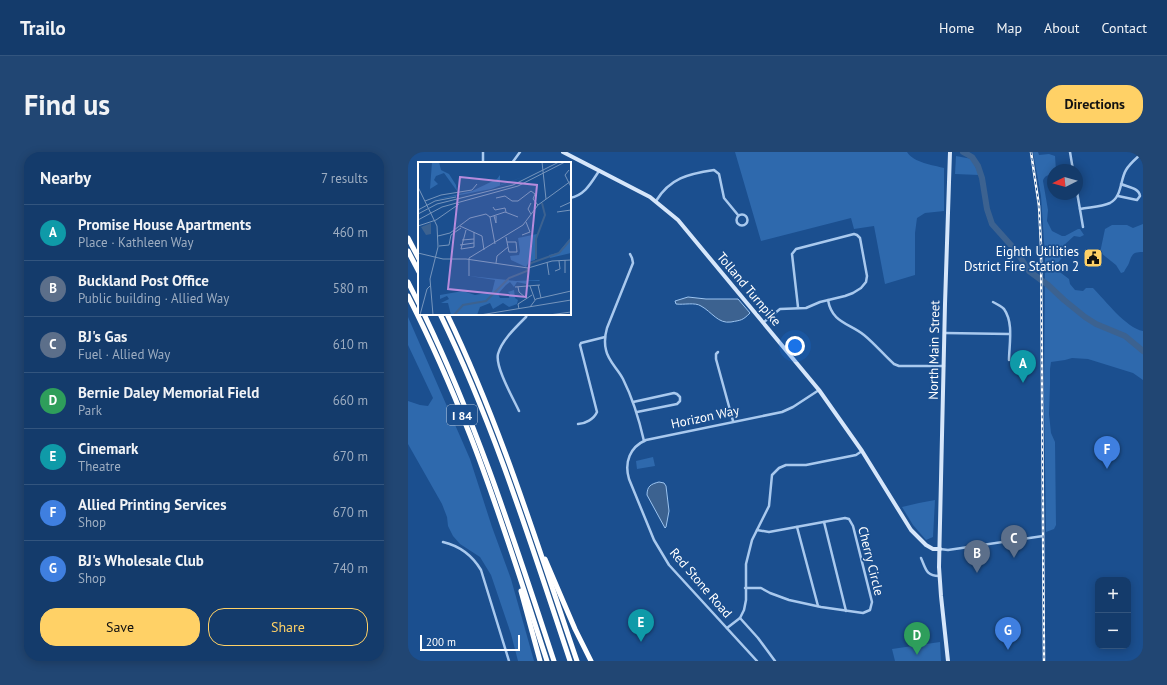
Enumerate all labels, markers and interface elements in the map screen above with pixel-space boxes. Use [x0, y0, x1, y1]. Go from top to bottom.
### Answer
text: Trailo [20, 16, 66, 40]
text: Home [939, 19, 974, 37]
text: Map [996, 19, 1022, 37]
text: About [1044, 19, 1080, 37]
text: Contact [1102, 19, 1147, 37]
button: Directions [1046, 85, 1143, 123]
text: Find us [24, 86, 110, 123]
inset map [418, 162, 571, 315]
north arrow [1047, 164, 1083, 200]
text: Nearby [40, 167, 91, 189]
text: 7 results [321, 170, 368, 187]
text: Promise House Apartments [78, 215, 251, 234]
text: A [49, 224, 57, 241]
text: 460 m [333, 224, 368, 241]
text: Place · Kathleen Way [78, 234, 194, 251]
place label: Eighth Utilities Dstrict Fire Station 2 [964, 243, 1079, 275]
public building icon: Eighth Utilities Dstrict Fire Station 2 [1082, 247, 1104, 269]
street label: Tolland Turnpike [713, 249, 785, 329]
text: Buckland Post Office [78, 271, 209, 290]
text: B [49, 280, 57, 297]
text: 580 m [333, 280, 368, 297]
text: Public building · Allied Way [78, 290, 229, 307]
street label: North Main Street [925, 300, 943, 400]
text: BJ's Gas [78, 327, 127, 346]
text: C [49, 336, 57, 353]
text: 610 m [333, 336, 368, 353]
your location [785, 336, 805, 356]
text: Fuel · Allied Way [78, 346, 170, 363]
pin: A [1010, 350, 1036, 383]
text: Bernie Daley Memorial Field [78, 383, 259, 402]
text: D [49, 392, 57, 409]
text: 660 m [333, 392, 368, 409]
street label: Horizon Way [669, 401, 741, 433]
text: Park [78, 402, 102, 419]
road number: I 84 [447, 405, 477, 425]
pin: F [1094, 436, 1120, 469]
text: Cinemark [78, 439, 138, 458]
text: E [50, 448, 56, 465]
text: 670 m [333, 448, 368, 465]
text: Theatre [78, 458, 121, 475]
text: Allied Printing Services [78, 495, 227, 514]
text: F [50, 504, 56, 521]
text: 670 m [333, 504, 368, 521]
text: Shop [78, 514, 106, 531]
street label: Cherry Circle [854, 525, 888, 597]
pin: C [1001, 525, 1027, 558]
pin: B [964, 540, 990, 573]
street label: Red Stone Road [666, 545, 736, 621]
text: BJ's Wholesale Club [78, 551, 204, 570]
text: G [49, 560, 57, 577]
text: 740 m [333, 560, 368, 577]
text: Shop [78, 570, 106, 587]
map controls [1095, 577, 1131, 649]
button: + [1095, 577, 1131, 613]
button: Save [40, 608, 200, 646]
button: Share [208, 608, 368, 646]
pin: E [628, 609, 654, 642]
button: − [1095, 613, 1131, 649]
pin: G [995, 617, 1021, 650]
pin: D [904, 622, 930, 655]
scale bar [420, 633, 520, 652]
text: 200 m [426, 635, 456, 649]

